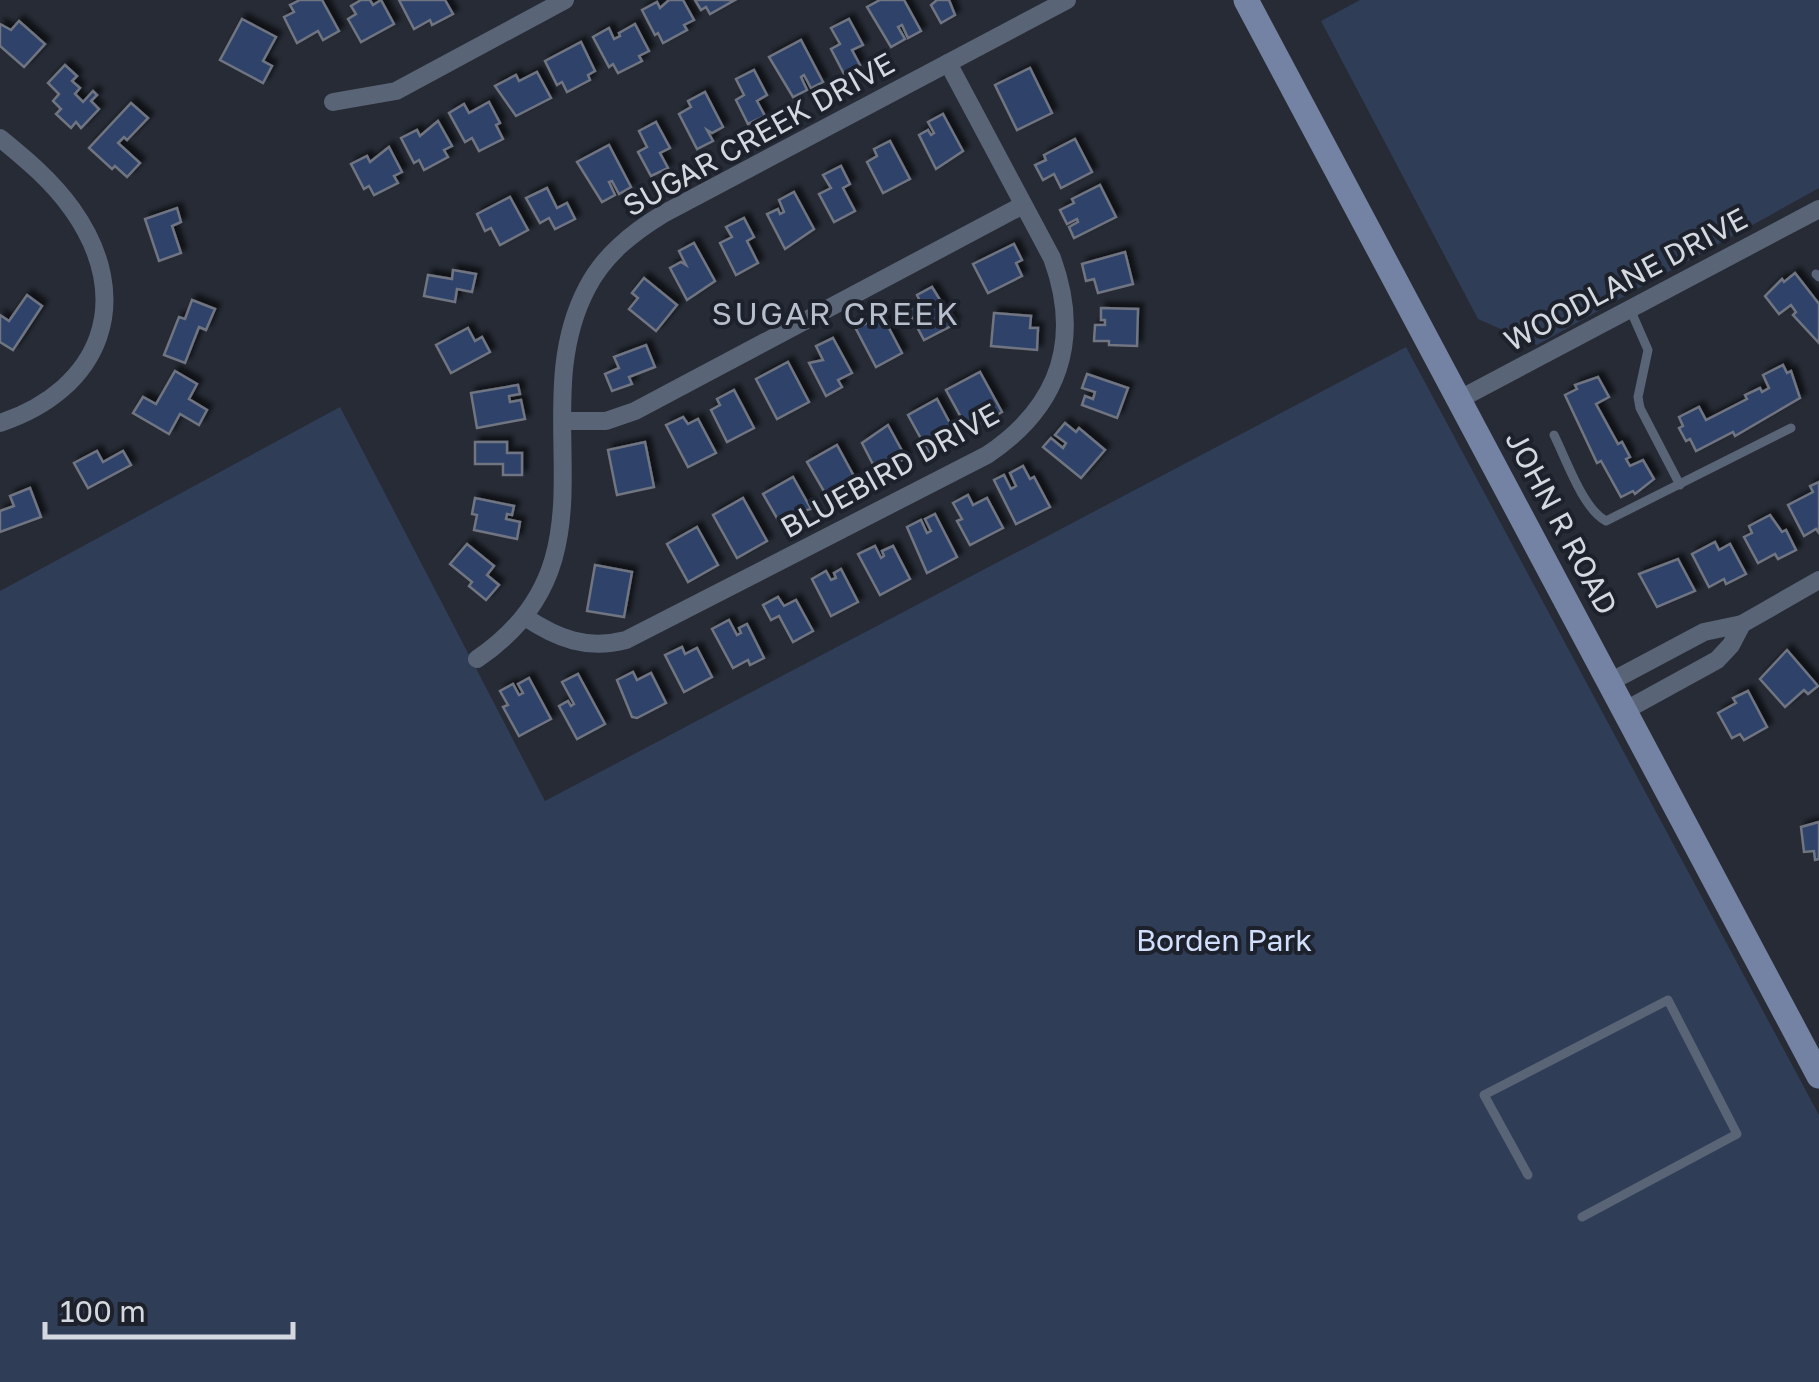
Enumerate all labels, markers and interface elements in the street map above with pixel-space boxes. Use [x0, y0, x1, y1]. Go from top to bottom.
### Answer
street label: SUGAR CREEK DRIVE [617, 45, 900, 224]
street label: WOODLANE DRIVE [1498, 200, 1753, 358]
district label: SUGAR CREEK [711, 294, 961, 332]
street label: BLUEBIRD DRIVE [774, 395, 1005, 545]
street label: JOHN R ROAD [1498, 424, 1625, 621]
park label: Borden Park [1136, 922, 1312, 958]
scale bar [45, 1277, 292, 1339]
text: 100 m [60, 1293, 146, 1329]

